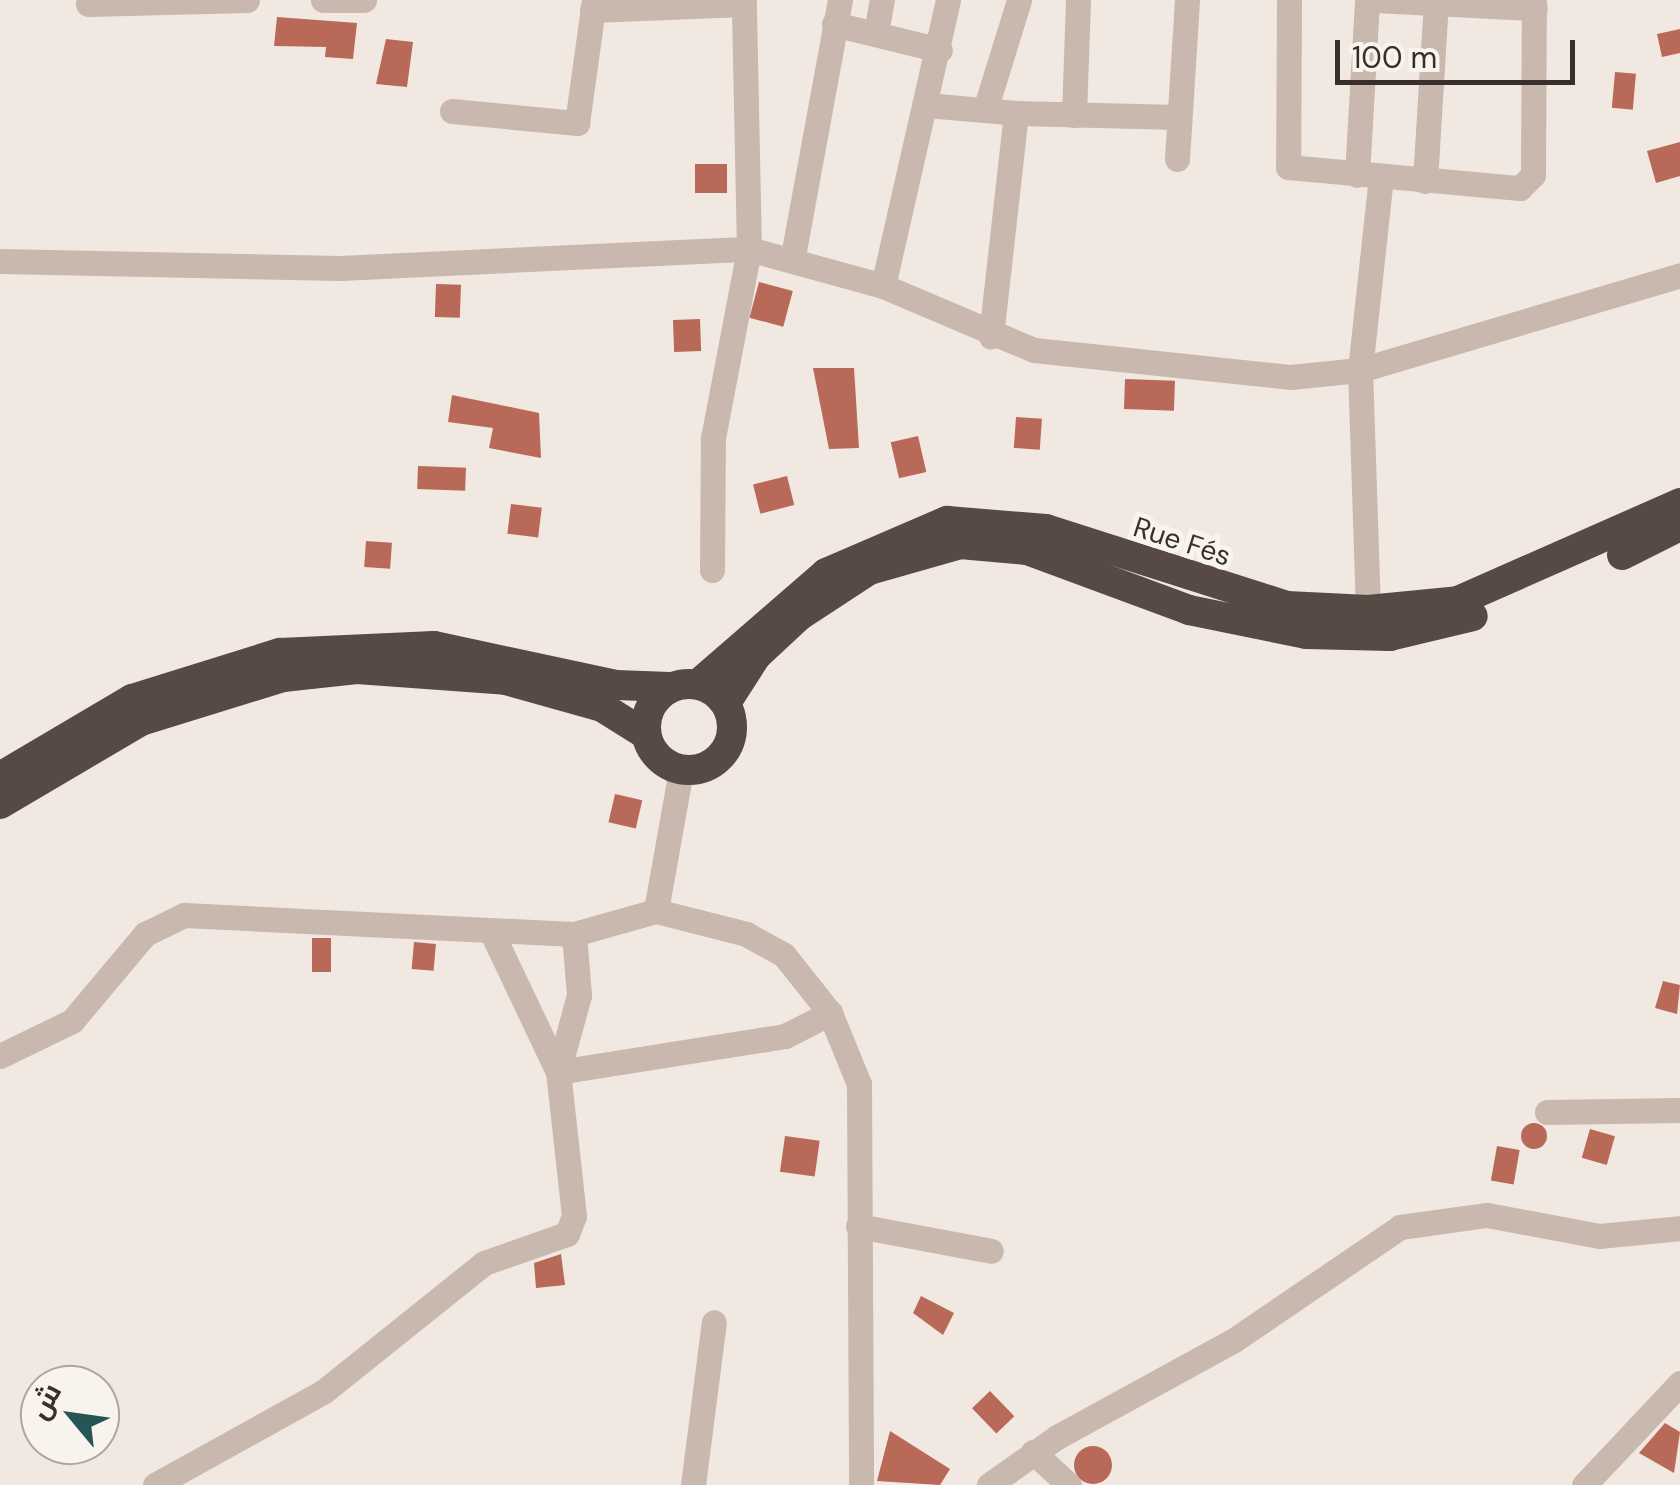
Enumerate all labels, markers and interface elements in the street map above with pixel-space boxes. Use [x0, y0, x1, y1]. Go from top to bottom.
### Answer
scale bar [1340, 20, 1580, 82]
text: 100 m [1352, 38, 1437, 77]
street label: Rue Fés [1129, 511, 1235, 573]
north arrow [20, 1365, 120, 1465]
text: ش [20, 1376, 70, 1426]

